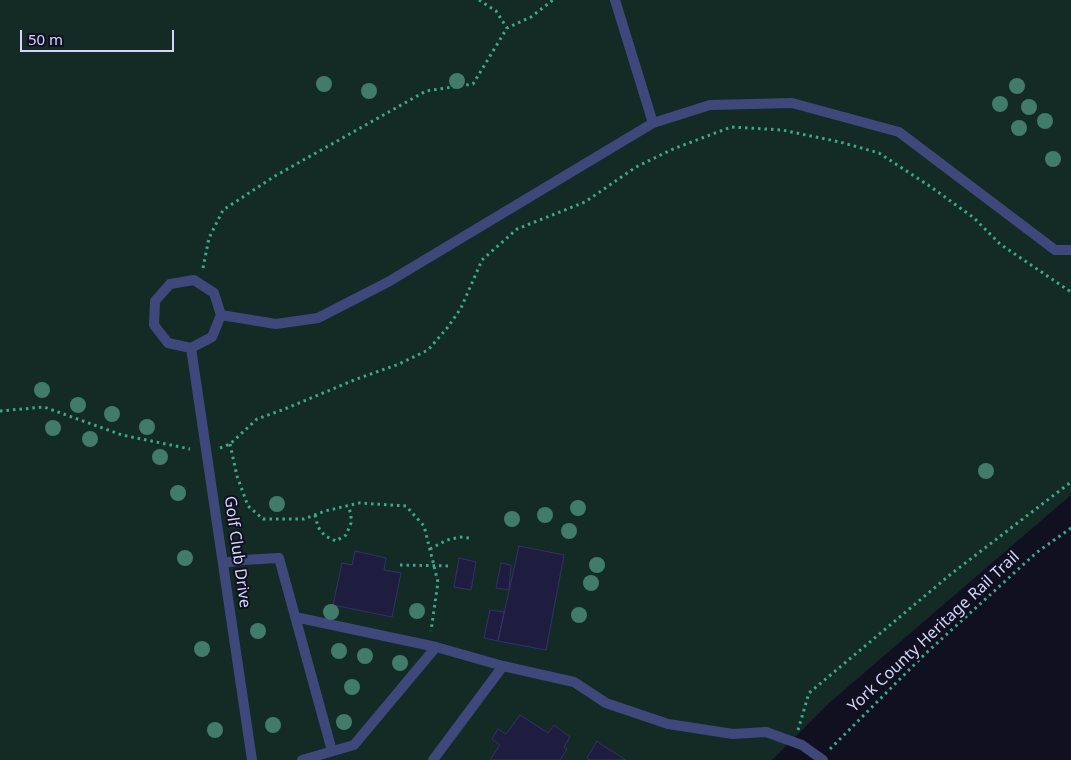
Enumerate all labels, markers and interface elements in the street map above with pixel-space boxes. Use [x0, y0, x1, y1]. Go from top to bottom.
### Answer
scale bar [22, 20, 176, 52]
text: 50 m [28, 29, 63, 49]
street label: Golf Club Drive [220, 495, 254, 609]
street label: York County Heritage Rail Trail [844, 547, 1024, 717]

